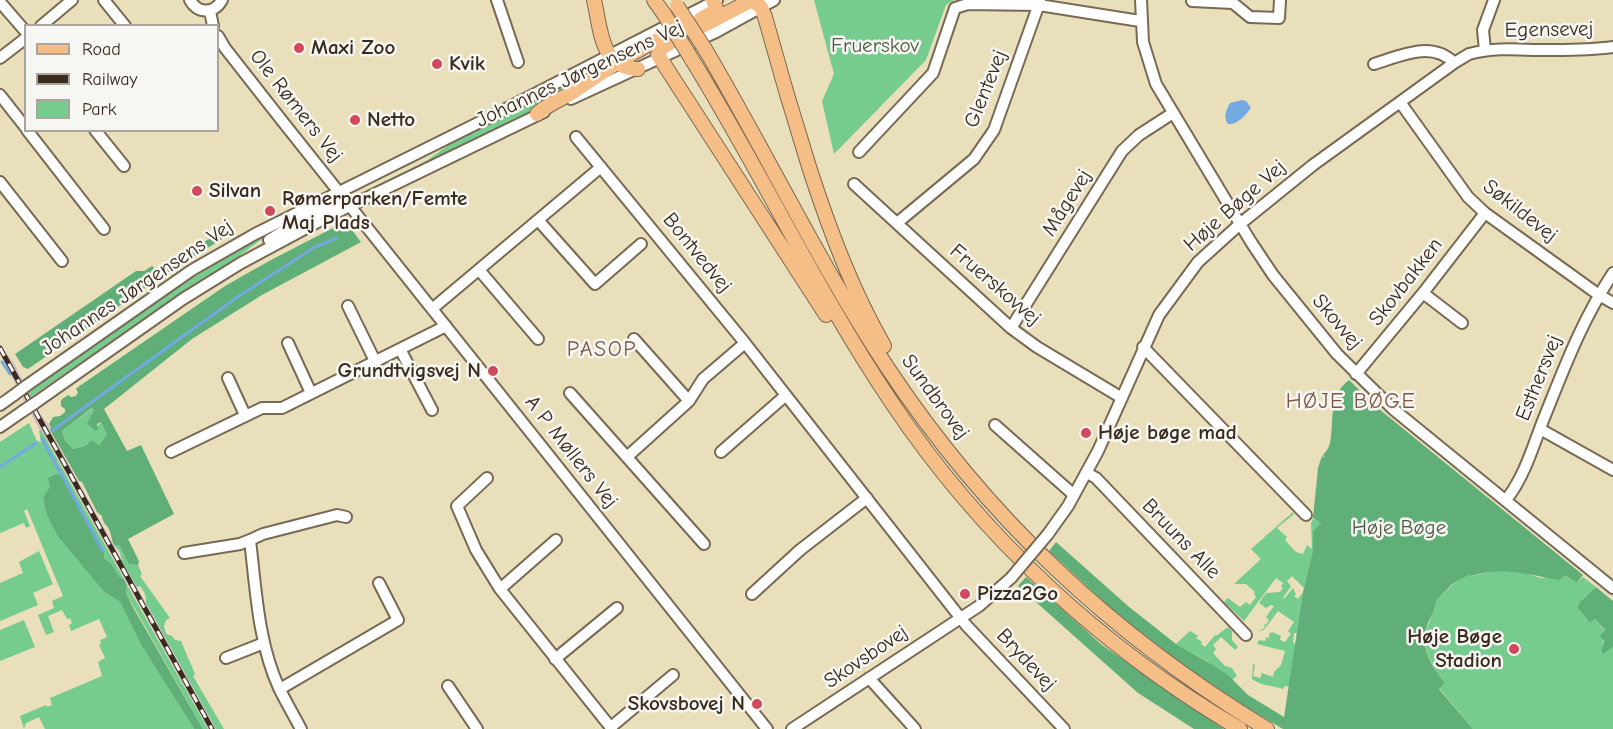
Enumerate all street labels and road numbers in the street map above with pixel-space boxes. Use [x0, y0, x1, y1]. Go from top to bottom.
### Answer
street label: Johannes Jørgensens Vej [472, 15, 688, 133]
street label: Egensevej [1504, 17, 1594, 43]
street label: Ole Rømers Vej [244, 44, 348, 168]
street label: Glentevej [959, 46, 1013, 132]
street label: Høje Bøge Vej [1179, 155, 1291, 257]
street label: Mågevej [1037, 165, 1097, 241]
street label: Søkildevej [1478, 174, 1562, 248]
street label: Bontvedvej [657, 208, 737, 298]
street label: Johannes Jørgensens Vej [36, 214, 238, 362]
street label: Skovbakken [1364, 233, 1448, 331]
street label: Fruerskovvej [944, 239, 1046, 331]
street label: Skovvej [1307, 289, 1367, 355]
street label: Esthersvej [1510, 332, 1568, 424]
street label: Sundbrovej [896, 350, 974, 444]
street label: A P Møllers Vej [519, 391, 623, 513]
street label: Bruuns Alle [1136, 494, 1226, 584]
street label: Skovsbovej [819, 620, 913, 694]
street label: Brydevej [991, 624, 1061, 696]

